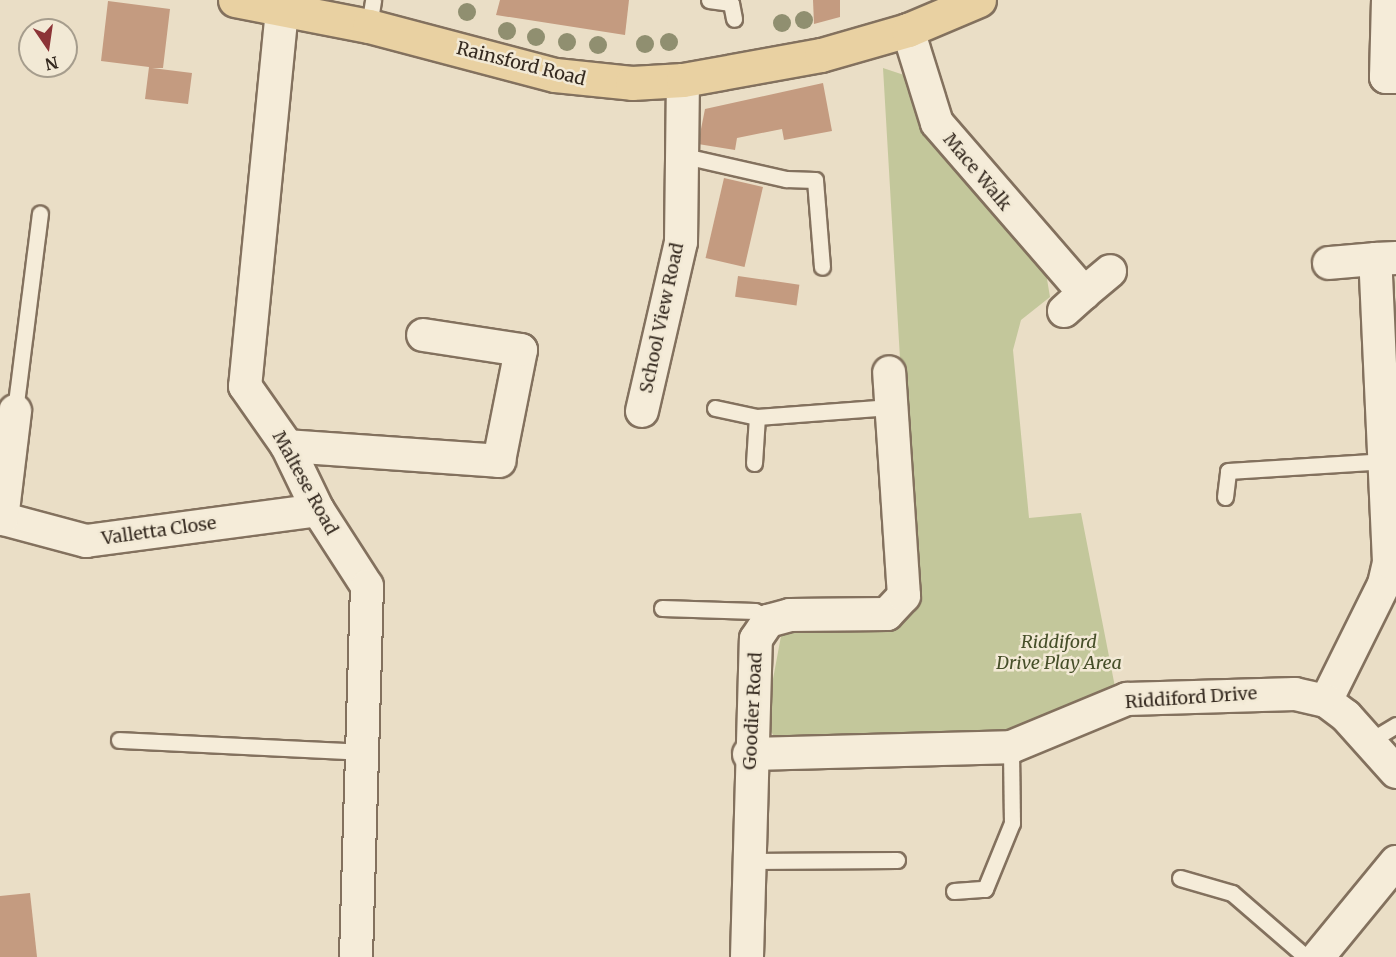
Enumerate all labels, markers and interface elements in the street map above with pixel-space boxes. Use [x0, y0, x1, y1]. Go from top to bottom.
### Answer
north arrow [18, 18, 78, 78]
street label: Rainsford Road [454, 38, 588, 90]
text: N [43, 52, 60, 75]
street label: Mace Walk [938, 129, 1016, 215]
street label: School View Road [636, 241, 688, 395]
street label: Maltese Road [268, 427, 342, 539]
street label: Valletta Close [100, 512, 218, 550]
park label: Riddiford Drive Play Area [996, 632, 1122, 674]
street label: Goodier Road [739, 652, 767, 770]
street label: Riddiford Drive [1124, 683, 1258, 713]

